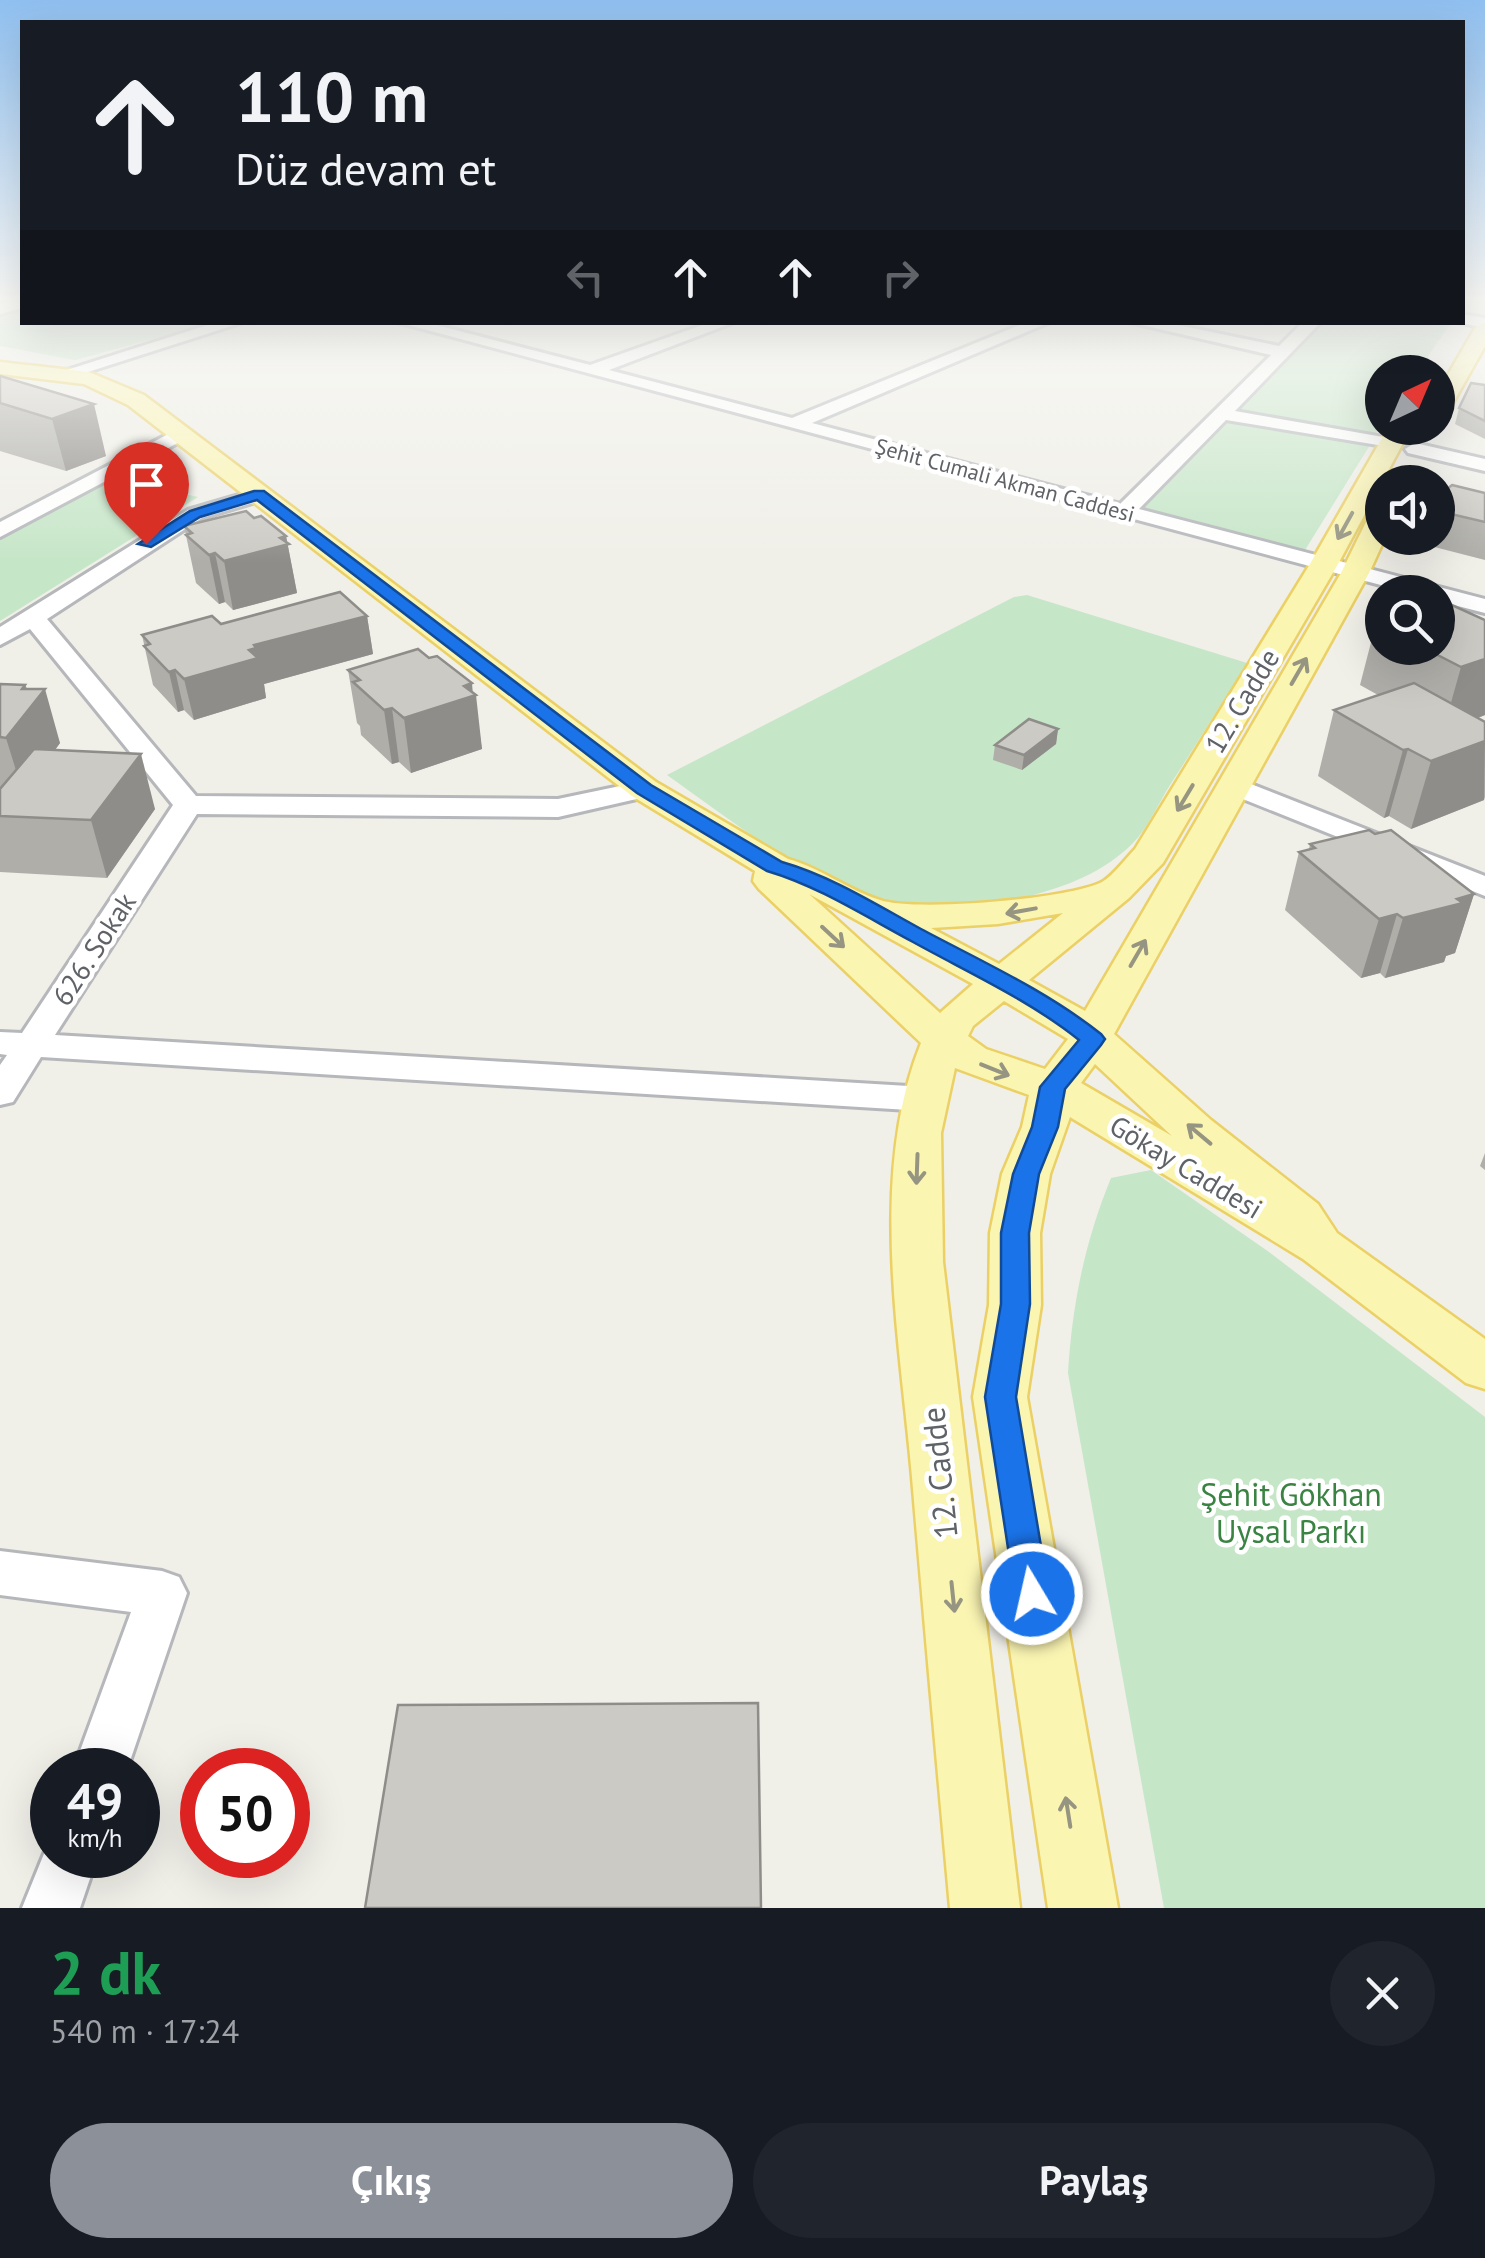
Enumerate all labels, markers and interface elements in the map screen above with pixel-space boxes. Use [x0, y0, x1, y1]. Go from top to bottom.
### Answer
text: 110 m [235, 51, 428, 141]
icon: ahead [70, 60, 200, 190]
text: Düz devam et [235, 139, 496, 197]
icon: left [558, 250, 613, 305]
icon: ahead [663, 250, 718, 305]
icon: ahead [768, 250, 823, 305]
icon: right [873, 250, 928, 305]
north arrow [1365, 355, 1455, 445]
map controls [1365, 355, 1455, 665]
street label: Şehit Cumali Akman Caddesi [872, 432, 1138, 528]
pin [104, 442, 189, 545]
icon: arrive [119, 457, 174, 512]
button: sound [1365, 465, 1455, 555]
one-way arrow [1334, 511, 1354, 540]
button: search [1365, 575, 1455, 665]
street label: 12. Cadde [1196, 642, 1287, 760]
one-way arrow [1289, 657, 1309, 685]
one-way arrow [1174, 783, 1194, 812]
street label: 626. Sokak [43, 885, 144, 1012]
one-way arrow [1005, 902, 1037, 920]
one-way arrow [820, 925, 844, 949]
one-way arrow [1128, 939, 1148, 968]
one-way arrow [980, 1062, 1010, 1080]
street label: Gökay Caddesi [1103, 1106, 1270, 1227]
one-way arrow [1186, 1123, 1212, 1145]
one-way arrow [907, 1152, 926, 1184]
street label: 12. Cadde [911, 1405, 967, 1541]
park label: Şehit Gökhan Uysal Parkı [1200, 1473, 1382, 1552]
position arrow [980, 1542, 1084, 1646]
one-way arrow [943, 1580, 962, 1612]
speed limit sign: 50 [180, 1748, 310, 1878]
text: 49 [67, 1768, 123, 1833]
one-way arrow [1058, 1796, 1077, 1828]
text: km/h [68, 1822, 122, 1854]
text: 2 dk [50, 1933, 161, 2011]
button: close [1330, 1941, 1435, 2046]
text: 540 m · 17:24 [50, 2010, 239, 2052]
button: Çıkış [50, 2123, 733, 2238]
button: Paylaş [753, 2123, 1435, 2238]

